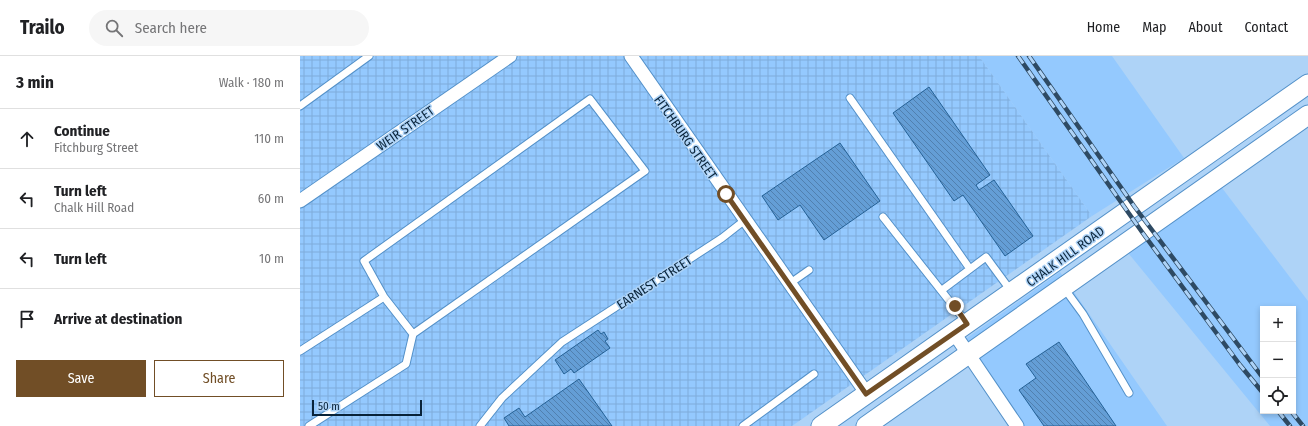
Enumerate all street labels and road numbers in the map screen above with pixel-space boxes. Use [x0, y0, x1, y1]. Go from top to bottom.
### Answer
street label: FITCHBURG STREET [651, 92, 720, 182]
street label: WEIR STREET [374, 103, 437, 154]
street label: CHALK HILL ROAD [1024, 223, 1107, 290]
street label: EARNEST STREET [614, 253, 695, 312]

